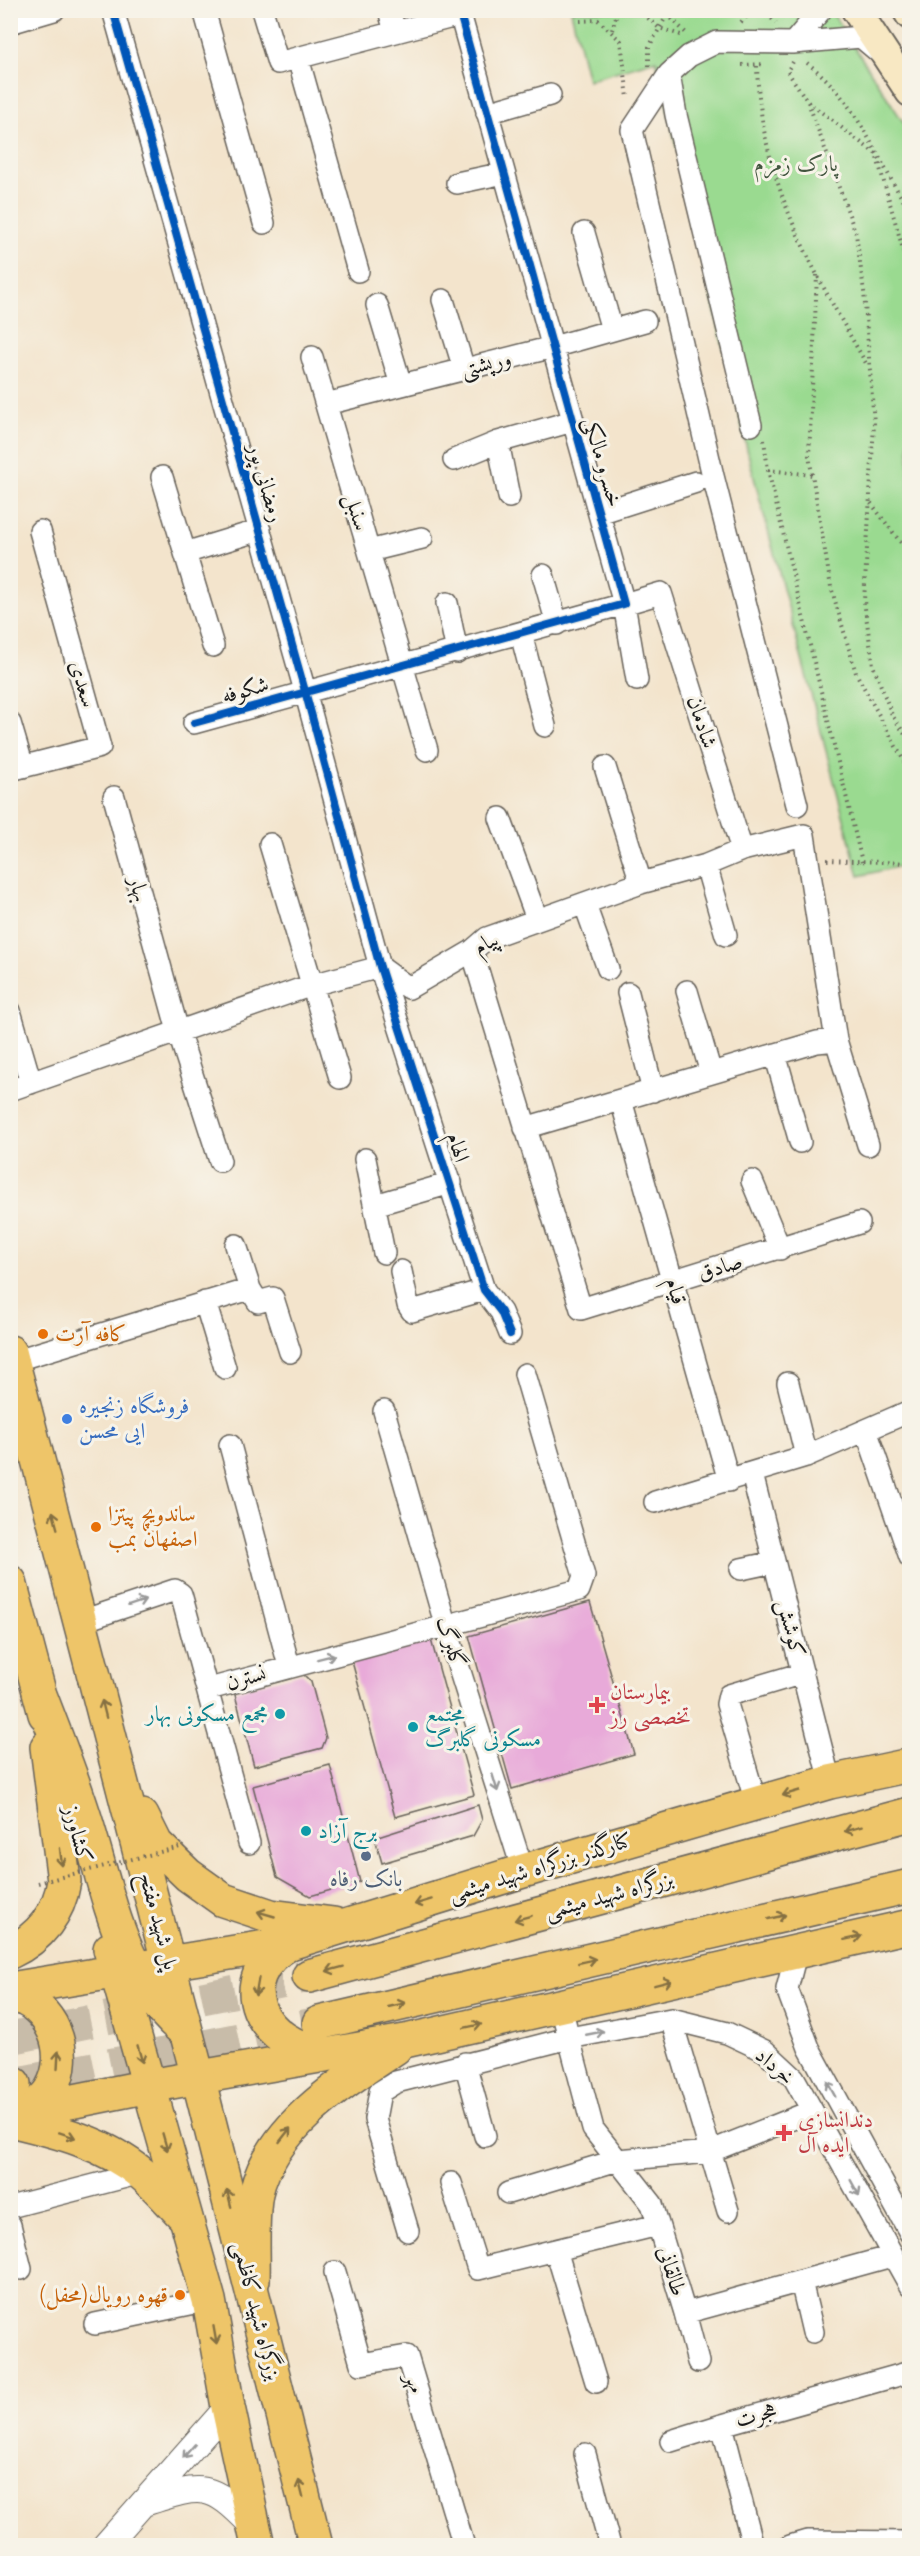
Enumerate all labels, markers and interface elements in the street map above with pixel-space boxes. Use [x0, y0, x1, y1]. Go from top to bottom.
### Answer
park label: پارک زمزم [754, 149, 840, 183]
street label: ورپشتی [458, 343, 514, 385]
street label: خسرو مالکی [576, 414, 630, 510]
street label: رمضانی پور [239, 438, 292, 526]
street label: سنبل [337, 490, 377, 534]
street label: سعدی [62, 657, 104, 711]
street label: شکوفه [218, 669, 272, 711]
street label: شادمان [679, 692, 725, 752]
street label: بهار [121, 871, 157, 905]
street label: پیام [468, 924, 506, 966]
street label: الهام [435, 1128, 477, 1167]
street label: صادق [694, 1246, 746, 1288]
street label: قیام [654, 1274, 694, 1309]
place label: کافه آرت [55, 1319, 127, 1349]
marker: کافه آرت [36, 1327, 50, 1341]
place label: فروشگاه زنجیره ایی محسن [79, 1391, 189, 1446]
marker: فروشگاه زنجیره ایی محسن [60, 1412, 74, 1426]
place label: ساندویچ پیتزا اصفهان بمب [108, 1499, 198, 1554]
one-way arrow [49, 1511, 60, 1530]
marker: ساندویچ پیتزا اصفهان بمب [89, 1520, 103, 1534]
one-way arrow [127, 1596, 146, 1607]
street label: کوشش [769, 1596, 813, 1660]
street label: گلبرگ [429, 1613, 473, 1671]
one-way arrow [316, 1651, 335, 1662]
street label: نسترن [222, 1658, 270, 1698]
place label: بیمارستان تخصصی رز [608, 1677, 691, 1732]
marker: بیمارستان تخصصی رز [588, 1696, 606, 1714]
place label: مجمع مسکونی بهار [144, 1699, 268, 1733]
place label: مجتمع مسکونی گلبرگ [425, 1699, 541, 1754]
one-way arrow [98, 1700, 110, 1719]
marker: مجمع مسکونی بهار [273, 1707, 287, 1721]
marker: مجتمع مسکونی گلبرگ [406, 1720, 420, 1734]
one-way arrow [490, 1773, 501, 1792]
one-way arrow [782, 1788, 801, 1799]
street label: کشاورز [55, 1800, 100, 1866]
place label: برج آزاد [318, 1816, 377, 1850]
marker: برج آزاد [299, 1824, 313, 1838]
one-way arrow [844, 1824, 863, 1835]
street label: کنارگذر بزرگراه شهید میثمی [445, 1827, 635, 1907]
one-way arrow [56, 1846, 67, 1866]
marker: بانک رفاه [359, 1849, 373, 1863]
place label: بانک رفاه [330, 1864, 402, 1894]
street label: بزرگراه شهید میثمی [542, 1865, 676, 1925]
street label: پل شهید مفتح [128, 1869, 187, 1976]
one-way arrow [414, 1897, 433, 1908]
one-way arrow [257, 1908, 276, 1919]
one-way arrow [767, 1910, 786, 1922]
one-way arrow [514, 1913, 533, 1924]
one-way arrow [843, 1932, 862, 1943]
one-way arrow [577, 1954, 596, 1966]
one-way arrow [325, 1964, 344, 1975]
one-way arrow [654, 1976, 673, 1988]
one-way arrow [252, 1977, 263, 1996]
one-way arrow [387, 1998, 406, 2010]
one-way arrow [464, 2020, 483, 2032]
one-way arrow [585, 2027, 604, 2038]
street label: خرداد [749, 2040, 801, 2092]
one-way arrow [135, 2045, 146, 2064]
one-way arrow [53, 2051, 64, 2071]
one-way arrow [825, 2081, 837, 2098]
place label: دندانسازی ایده آل [798, 2105, 873, 2160]
marker: دندانسازی ایده آل [775, 2124, 793, 2142]
one-way arrow [279, 2127, 292, 2143]
one-way arrow [57, 2131, 76, 2142]
one-way arrow [159, 2132, 171, 2151]
one-way arrow [850, 2178, 861, 2196]
one-way arrow [222, 2189, 234, 2208]
street label: بزرگراه شهید کاظمی [225, 2238, 289, 2384]
street label: طالقانی [650, 2242, 694, 2300]
place label: قهوه رویال(محفل) [39, 2280, 168, 2310]
marker: قهوه رویال(محفل) [173, 2288, 187, 2302]
one-way arrow [210, 2324, 221, 2344]
street label: مهر [397, 2368, 432, 2397]
street label: هجرت [732, 2395, 780, 2435]
one-way arrow [182, 2443, 196, 2458]
one-way arrow [294, 2480, 306, 2499]

